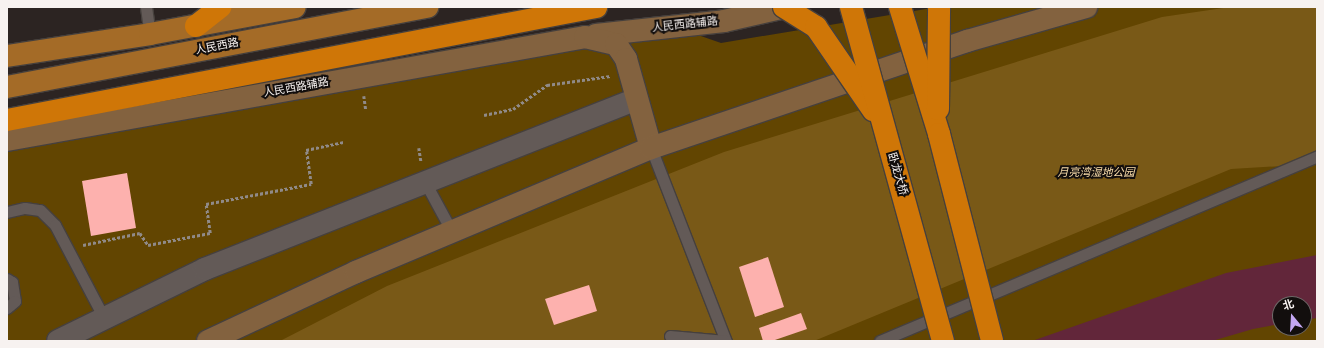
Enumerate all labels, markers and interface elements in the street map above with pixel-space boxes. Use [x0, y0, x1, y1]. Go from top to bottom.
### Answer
street label: 人民西路辅路 [651, 15, 719, 35]
street label: 人民西路 [194, 36, 240, 58]
street label: 人民西路辅路 [262, 76, 330, 100]
street label: 卧龙大桥 [885, 151, 909, 197]
park label: 月亮湾湿地公园 [1058, 166, 1134, 180]
north arrow [1272, 296, 1312, 336]
text: 北 [1281, 297, 1296, 313]

